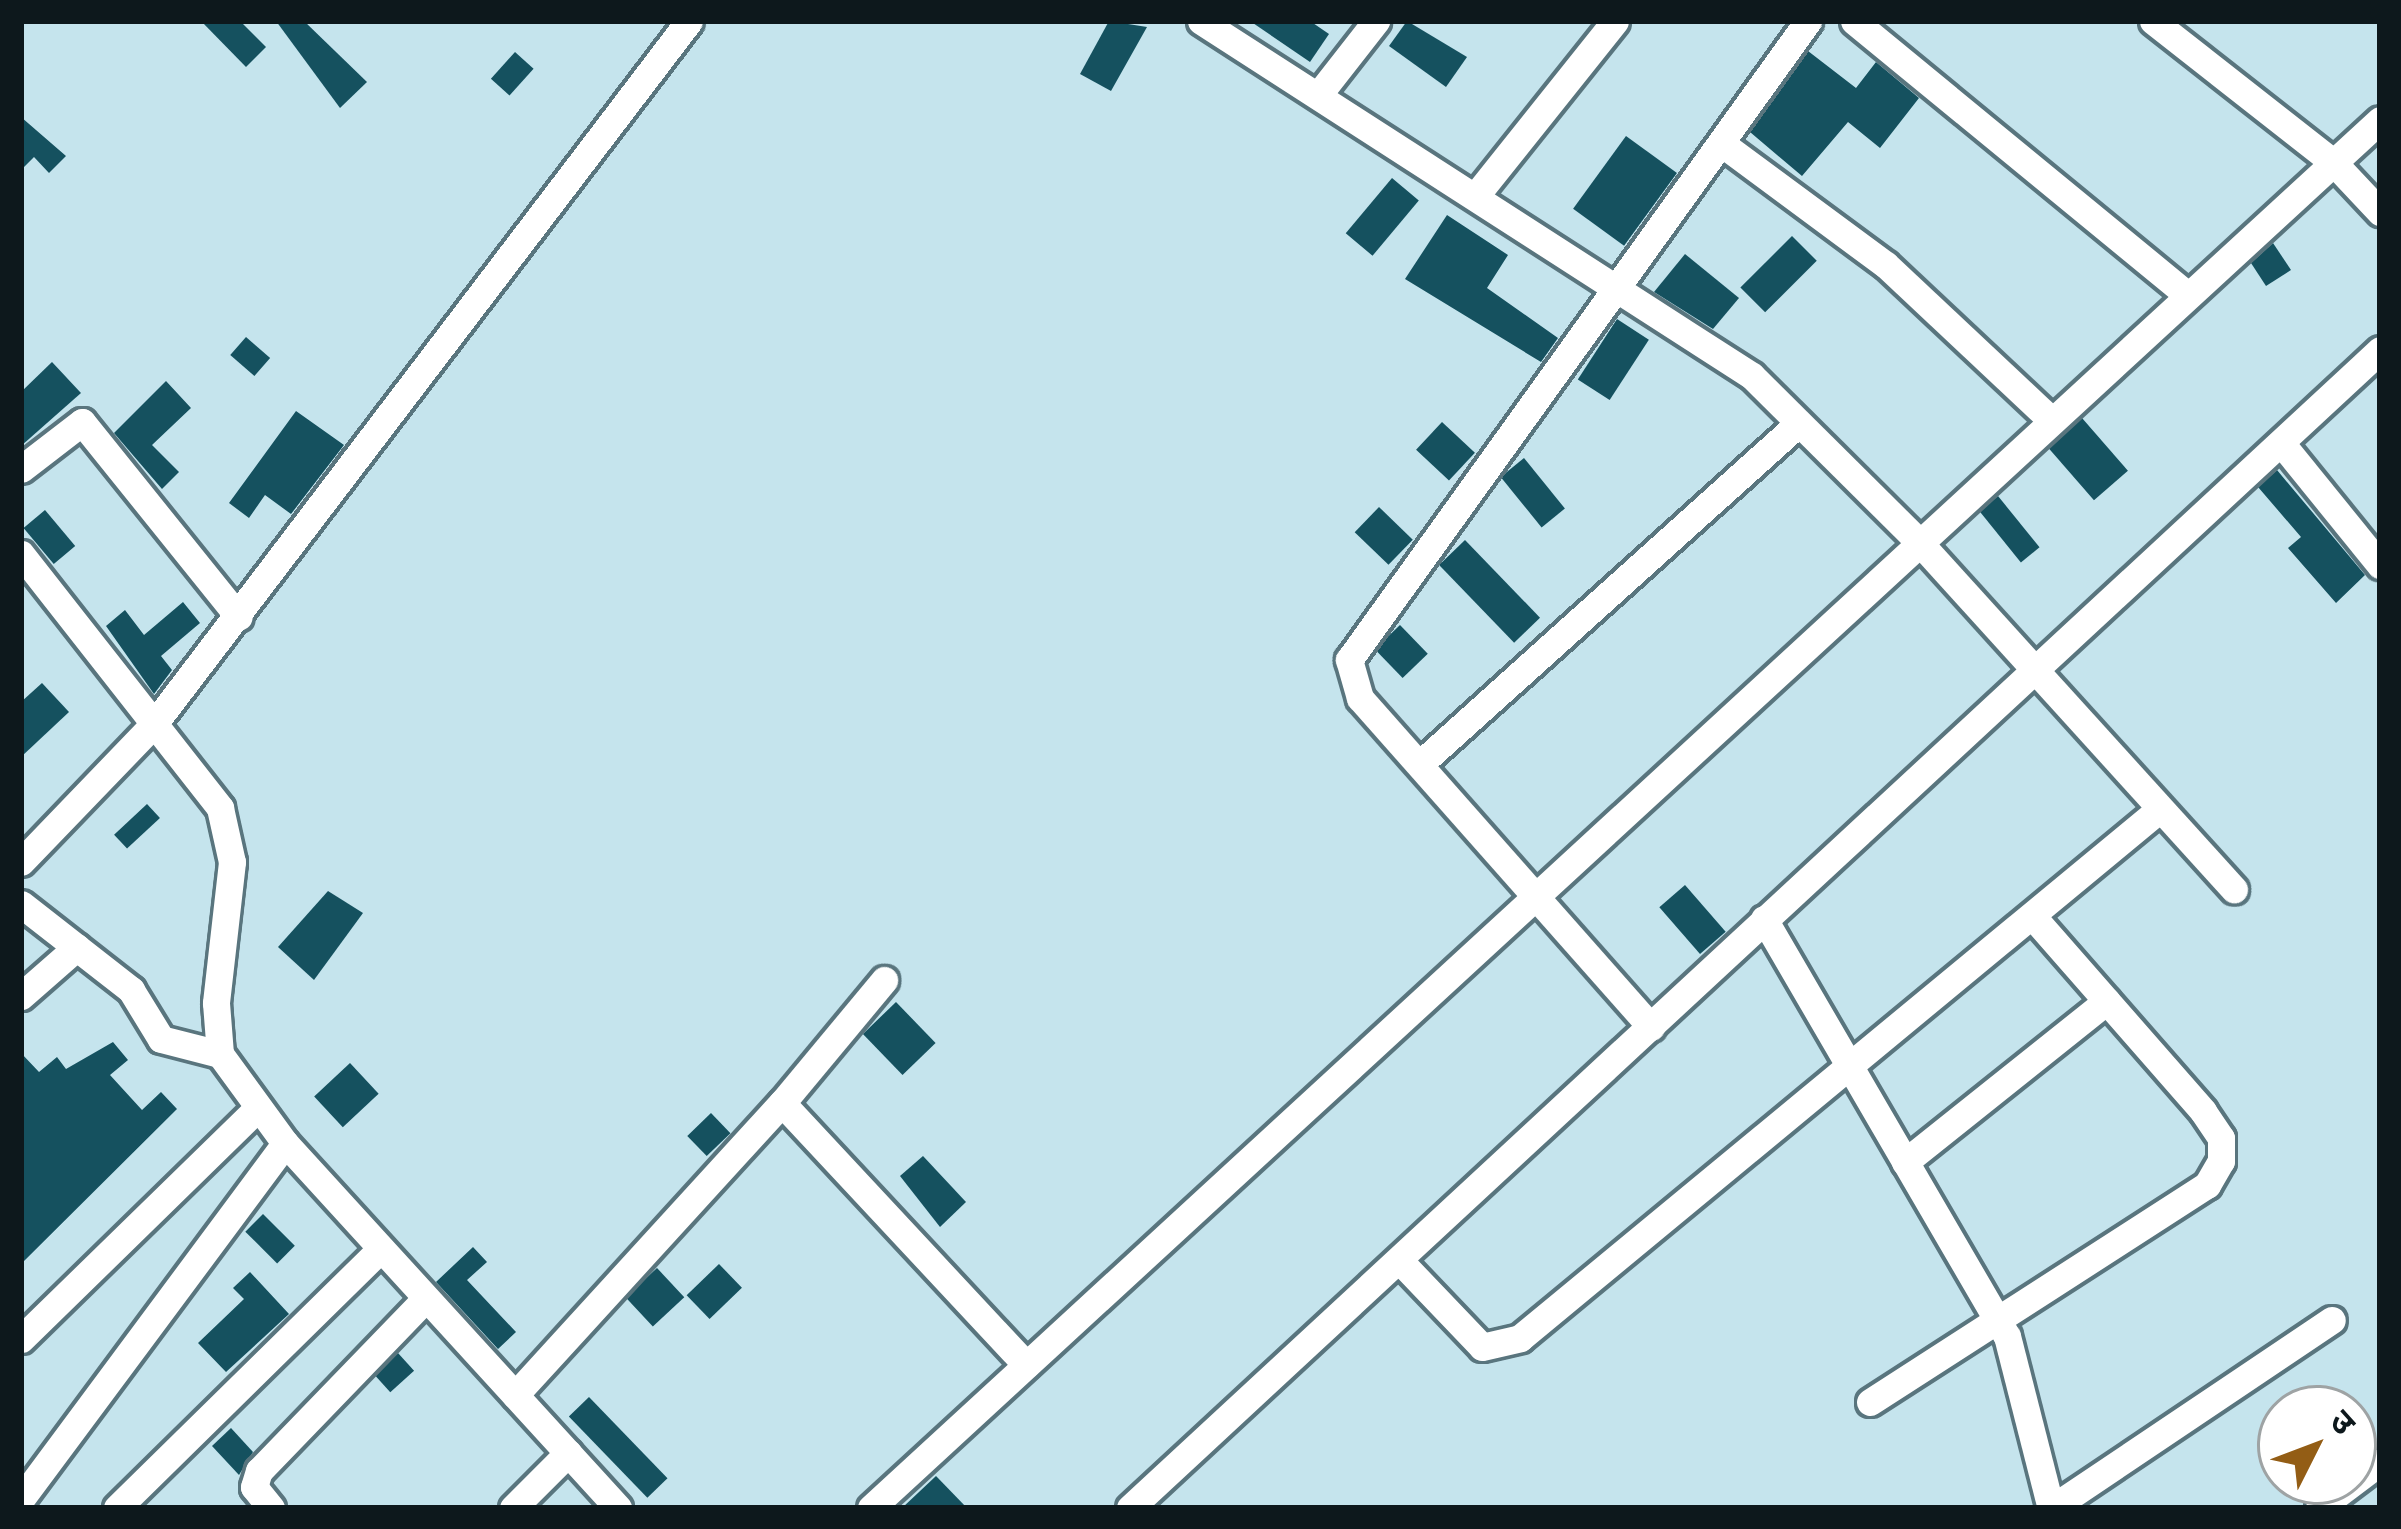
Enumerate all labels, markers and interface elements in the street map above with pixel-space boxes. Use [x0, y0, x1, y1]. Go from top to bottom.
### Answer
north arrow [2257, 1385, 2377, 1505]
text: उ [2321, 1402, 2363, 1443]

